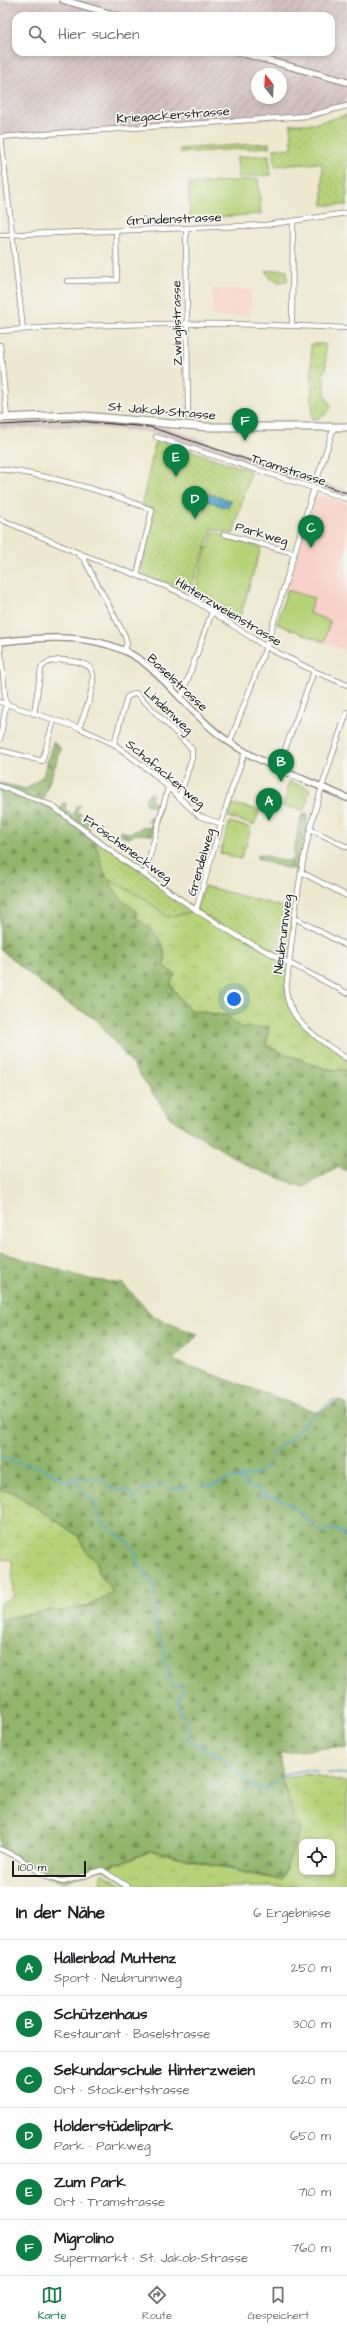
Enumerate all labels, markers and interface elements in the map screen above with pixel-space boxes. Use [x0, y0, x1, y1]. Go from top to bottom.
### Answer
search box [12, 12, 335, 56]
icon: search [26, 23, 48, 45]
text: Hier suchen [58, 24, 139, 45]
north arrow [251, 68, 287, 104]
street label: Kriegackerstrasse [116, 102, 230, 129]
street label: Gründenstrasse [126, 208, 222, 230]
street label: Zwinglistrasse [167, 280, 188, 366]
street label: St. Jakob-Strasse [107, 397, 217, 425]
pin: F [232, 408, 258, 441]
pin: E [163, 444, 189, 477]
street label: Tramstrasse [249, 449, 328, 491]
pin: D [182, 486, 208, 519]
pin: C [298, 515, 324, 548]
street label: Parkweg [233, 518, 291, 551]
street label: Hinterzweienstrasse [172, 573, 285, 651]
street label: Baselstrasse [143, 650, 212, 716]
street label: Lindenweg [139, 683, 197, 739]
street label: Schafackerweg [121, 735, 209, 813]
pin: B [268, 749, 294, 782]
pin: A [256, 788, 282, 821]
street label: Fröscheneckweg [79, 810, 176, 888]
street label: Grendelweg [183, 826, 220, 899]
street label: Neubrunnweg [269, 893, 298, 975]
your location [224, 989, 244, 1009]
map controls [299, 1839, 335, 1875]
button: locate [299, 1839, 335, 1875]
scale bar [12, 1859, 86, 1878]
text: 100 m [18, 1860, 46, 1875]
text: In der Nähe [16, 1901, 105, 1925]
text: 6 Ergebnisse [253, 1904, 331, 1922]
text: Hallenbad Muttenz [54, 1948, 176, 1969]
text: A [25, 1959, 33, 1977]
text: 250 m [291, 1959, 331, 1977]
text: Sport · Neubrunnweg [54, 1969, 182, 1987]
text: Schützenhaus [54, 2004, 148, 2025]
text: B [24, 2015, 34, 2033]
text: 300 m [293, 2015, 331, 2033]
text: Restaurant · Baselstrasse [54, 2025, 210, 2043]
text: Sekundarschule Hinterzweien [54, 2060, 255, 2081]
text: C [24, 2071, 34, 2089]
text: 620 m [292, 2071, 331, 2089]
text: Ort · Stockertstrasse [54, 2081, 190, 2099]
text: Holderstüdelipark [54, 2116, 173, 2137]
text: D [25, 2127, 33, 2145]
text: 650 m [290, 2127, 331, 2145]
text: Park · Parkweg [54, 2137, 151, 2155]
text: Zum Park [54, 2172, 126, 2193]
text: E [25, 2183, 33, 2201]
text: 710 m [298, 2183, 331, 2201]
text: Ort · Tramstrasse [54, 2193, 165, 2211]
text: Migrolino [54, 2228, 114, 2249]
text: F [24, 2239, 34, 2257]
text: 760 m [291, 2239, 331, 2257]
text: Supermarkt · St. Jakob-Strasse [54, 2249, 248, 2267]
tab: Karte [38, 2284, 66, 2323]
tab: Route [142, 2284, 172, 2323]
tab: Gespeichert [248, 2284, 309, 2323]

